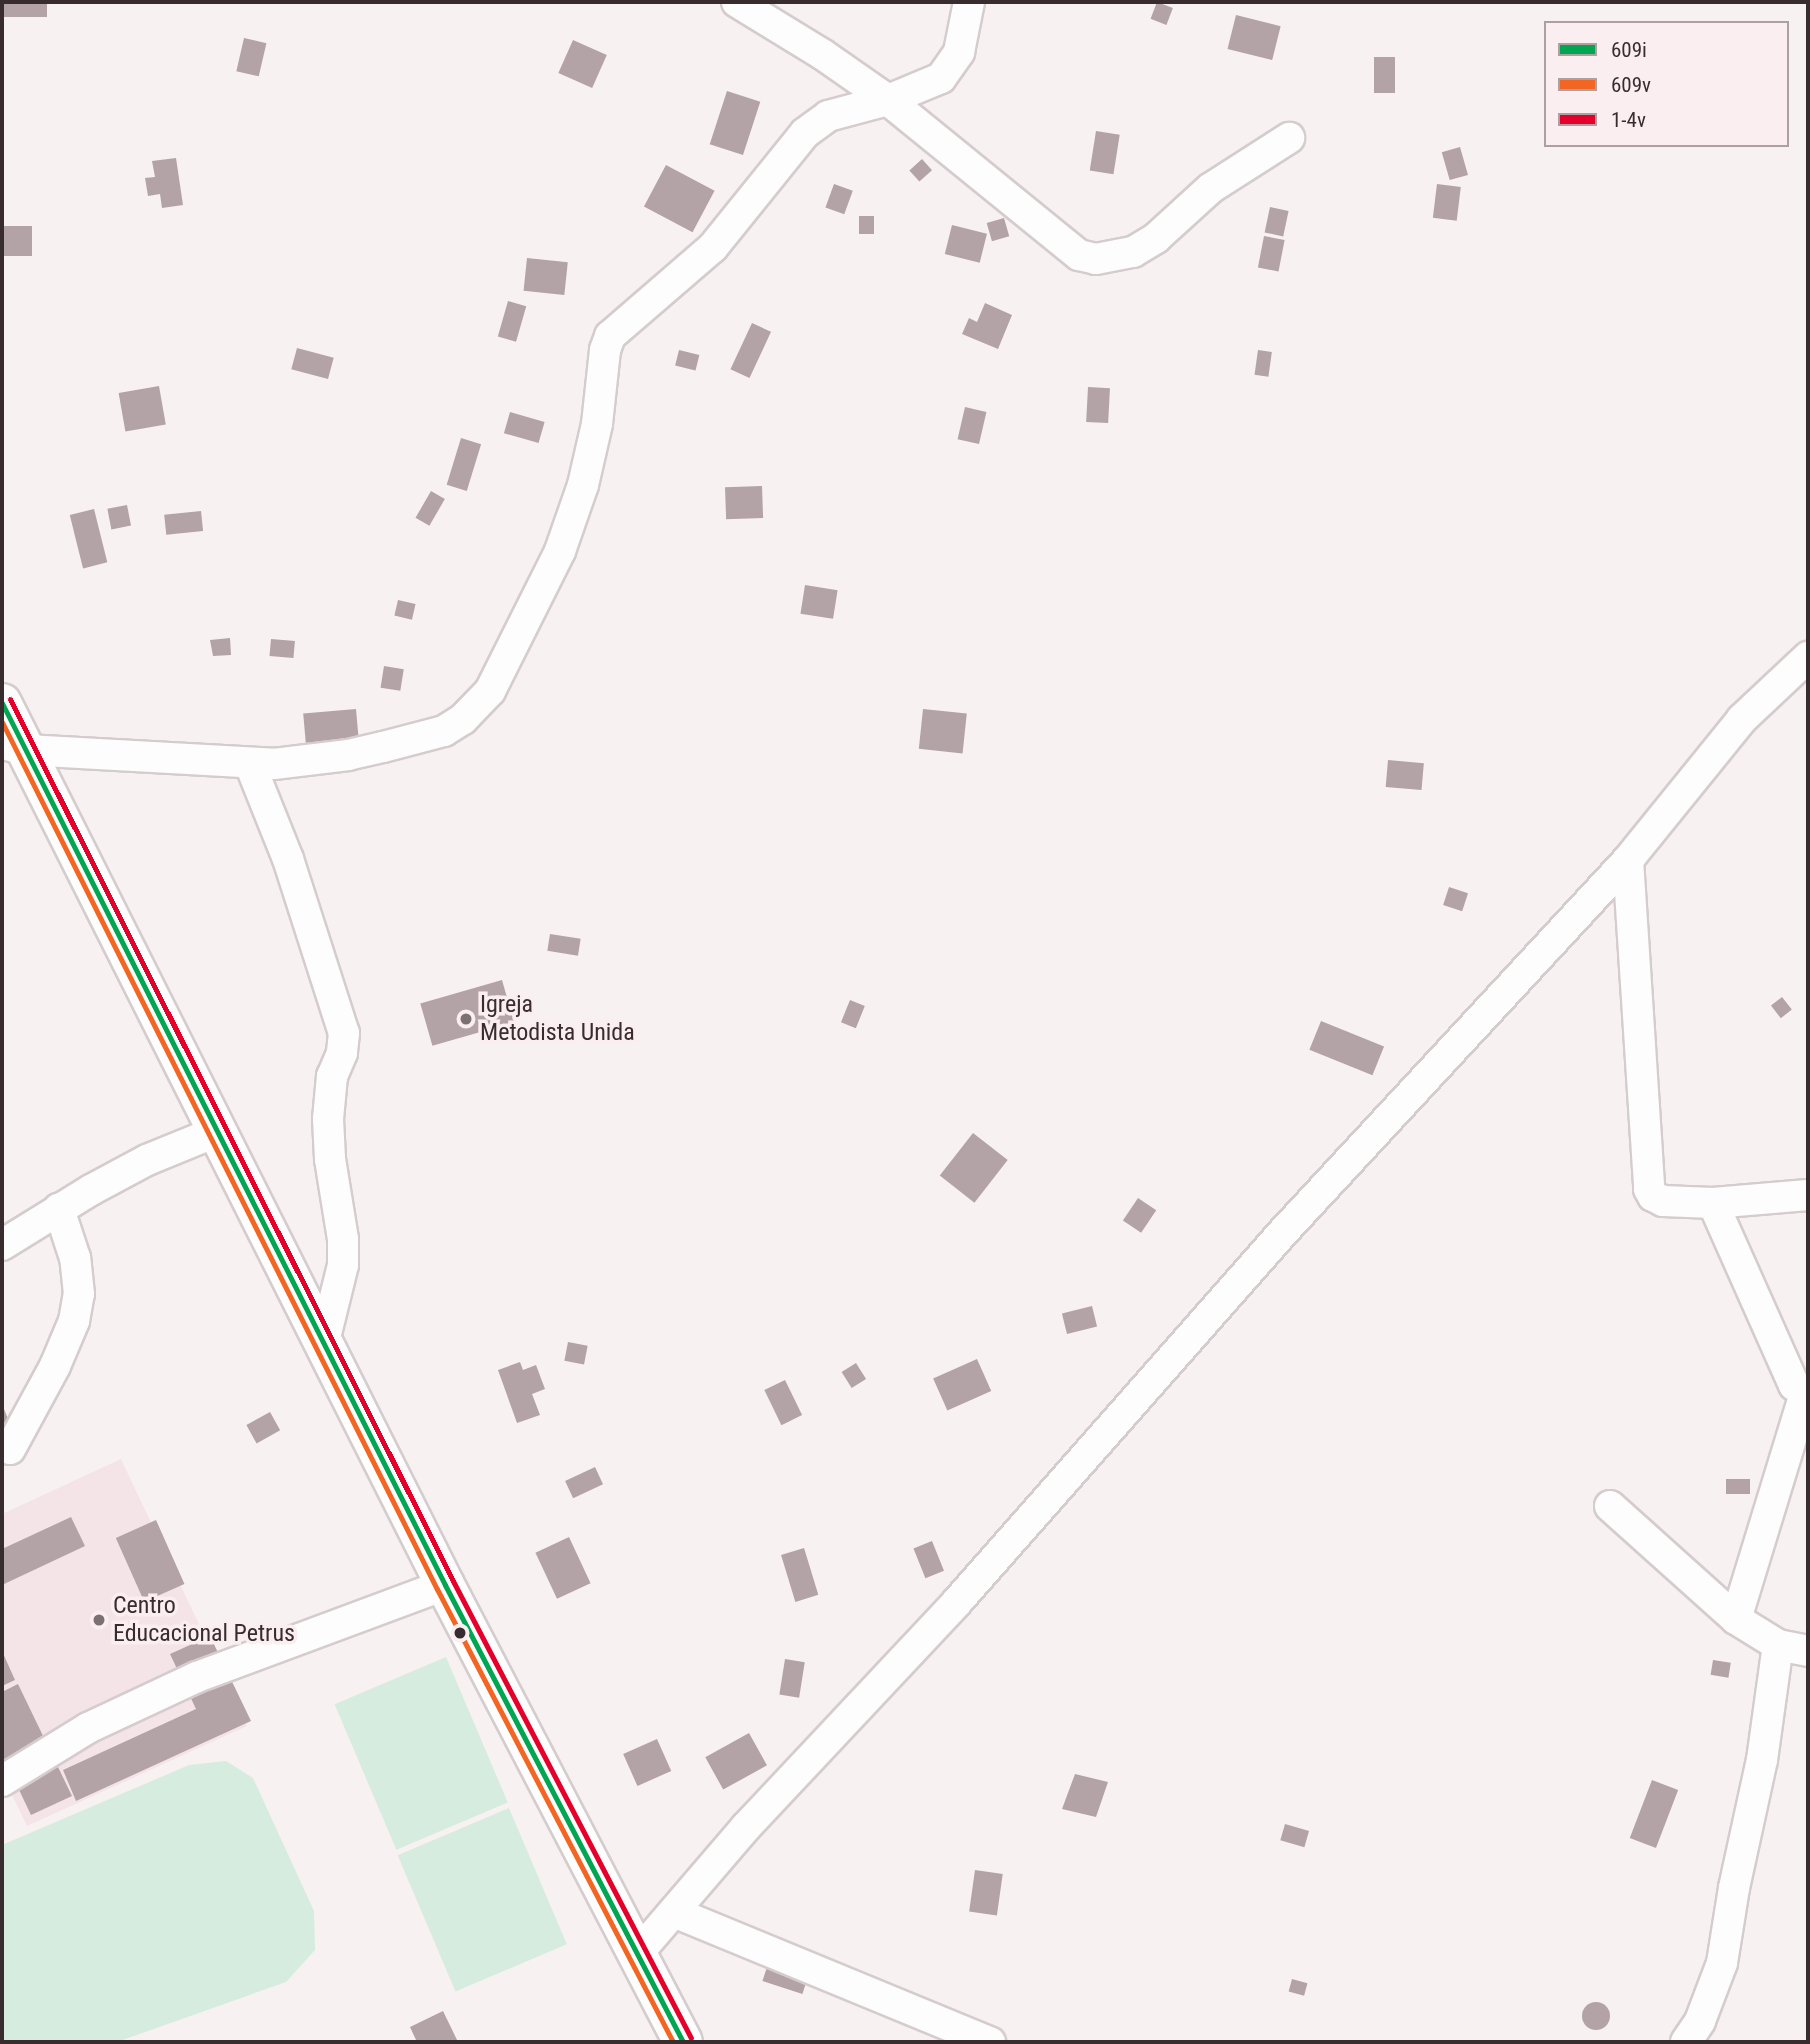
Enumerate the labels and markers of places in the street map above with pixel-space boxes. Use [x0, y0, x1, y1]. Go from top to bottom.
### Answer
place label: Igreja Metodista Unida [480, 991, 635, 1047]
marker: Igreja Metodista Unida [458, 1011, 474, 1027]
place label: Centro Educacional Petrus [113, 1592, 295, 1648]
marker: Centro Educacional Petrus [91, 1612, 107, 1628]
unlabelled marker [453, 1626, 467, 1640]

